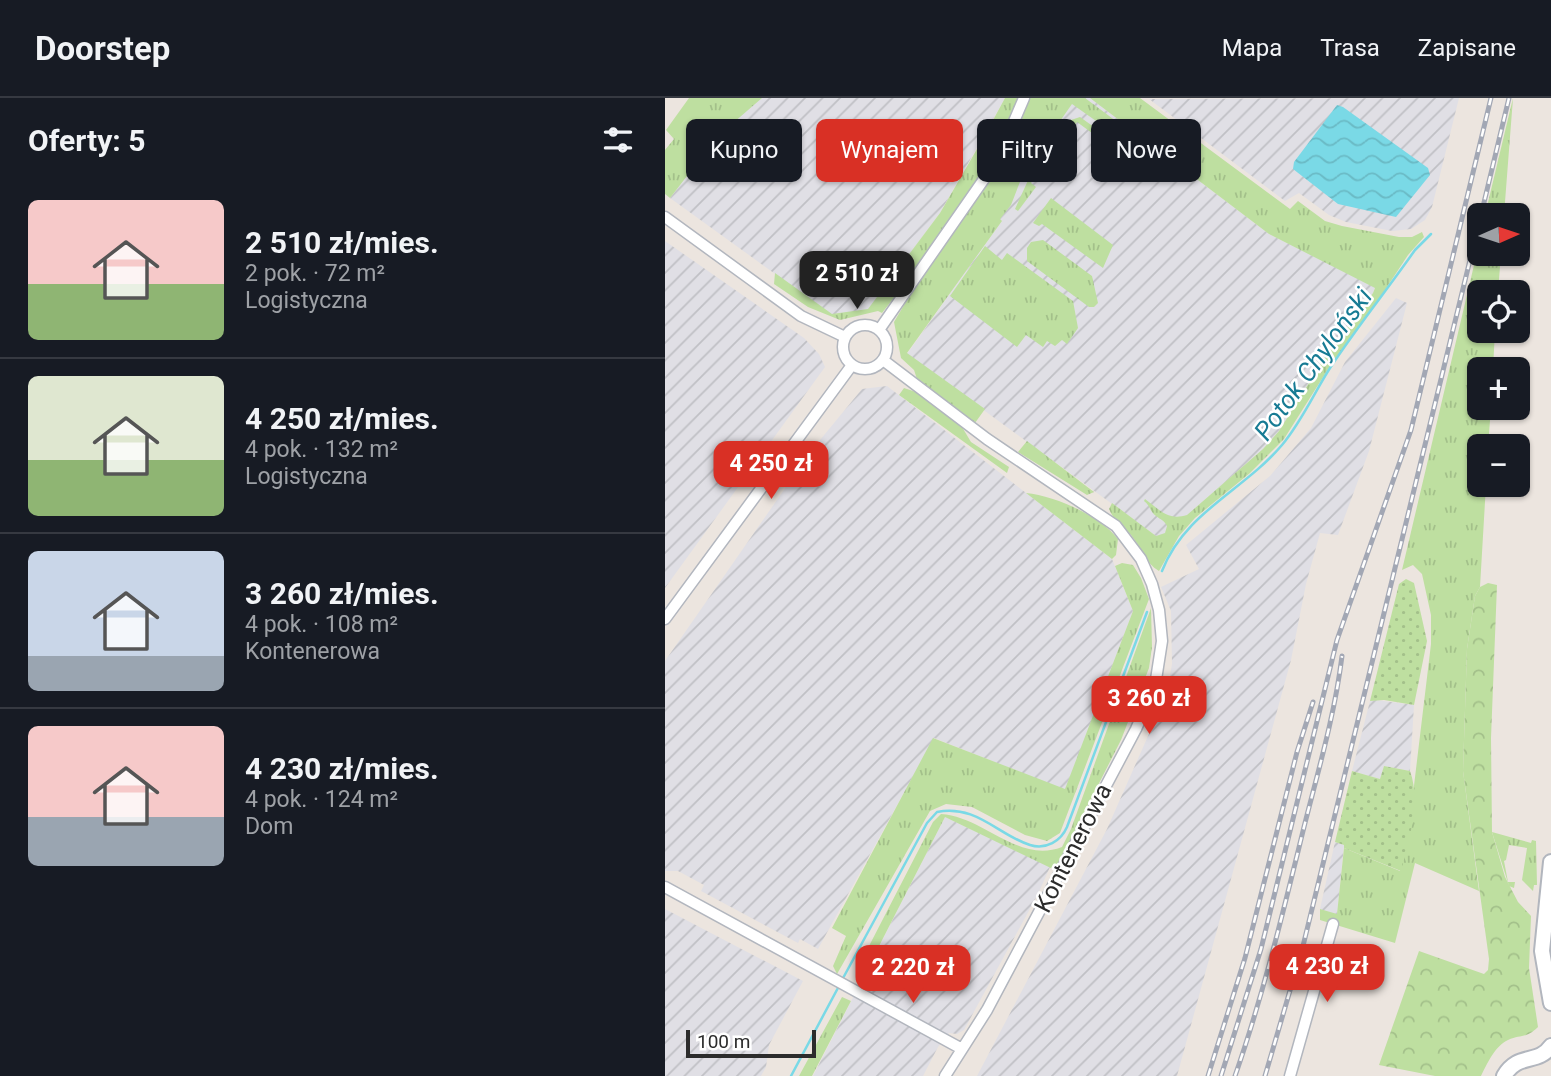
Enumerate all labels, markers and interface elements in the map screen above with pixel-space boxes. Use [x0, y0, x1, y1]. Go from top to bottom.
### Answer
text: Doorstep [35, 29, 170, 68]
text: Mapa [1222, 34, 1282, 62]
text: Trasa [1320, 34, 1380, 62]
text: Zapisane [1418, 34, 1516, 62]
chip: Kupno [686, 119, 802, 182]
chip: Wynajem [816, 119, 963, 182]
chip: Filtry [977, 119, 1077, 182]
chip: Nowe [1091, 119, 1201, 182]
icon: filters [599, 121, 637, 159]
text: Oferty: 5 [28, 123, 145, 158]
north arrow [1467, 203, 1529, 266]
map controls [1467, 203, 1530, 497]
text: 2 510 zł/mies. [245, 225, 439, 260]
icon: home [84, 228, 168, 312]
pin: 2 510 zł [785, 252, 929, 311]
text: 2 pok. · 72 m² [245, 260, 385, 287]
text: 2 510 zł [816, 260, 898, 287]
button: locate [1467, 280, 1530, 343]
water label: Potok Chyloński [1248, 282, 1379, 446]
text: Logistyczna [245, 287, 368, 314]
button: + [1467, 357, 1530, 420]
text: 4 250 zł/mies. [245, 401, 439, 436]
icon: home [84, 404, 168, 488]
button: − [1467, 434, 1530, 497]
text: 4 pok. · 132 m² [245, 436, 398, 463]
pin: 4 250 zł [699, 442, 843, 501]
text: 4 250 zł [730, 450, 812, 477]
text: Logistyczna [245, 463, 368, 490]
text: 3 260 zł/mies. [245, 576, 439, 611]
icon: home [84, 579, 168, 663]
text: 4 pok. · 108 m² [245, 611, 398, 638]
text: Kontenerowa [245, 638, 380, 665]
pin: 3 260 zł [1077, 676, 1221, 736]
text: 3 260 zł [1108, 685, 1190, 712]
text: 4 230 zł/mies. [245, 751, 439, 786]
icon: home [84, 754, 168, 838]
street label: Kontenerowa [1029, 779, 1117, 917]
text: 4 pok. · 124 m² [245, 786, 398, 813]
text: Dom [245, 813, 293, 840]
pin: 4 230 zł [1255, 944, 1399, 1004]
pin: 2 220 zł [841, 946, 985, 1005]
text: 4 230 zł [1286, 953, 1368, 980]
text: 2 220 zł [872, 954, 954, 981]
scale bar [686, 1027, 815, 1059]
text: 100 m [697, 1030, 750, 1053]

